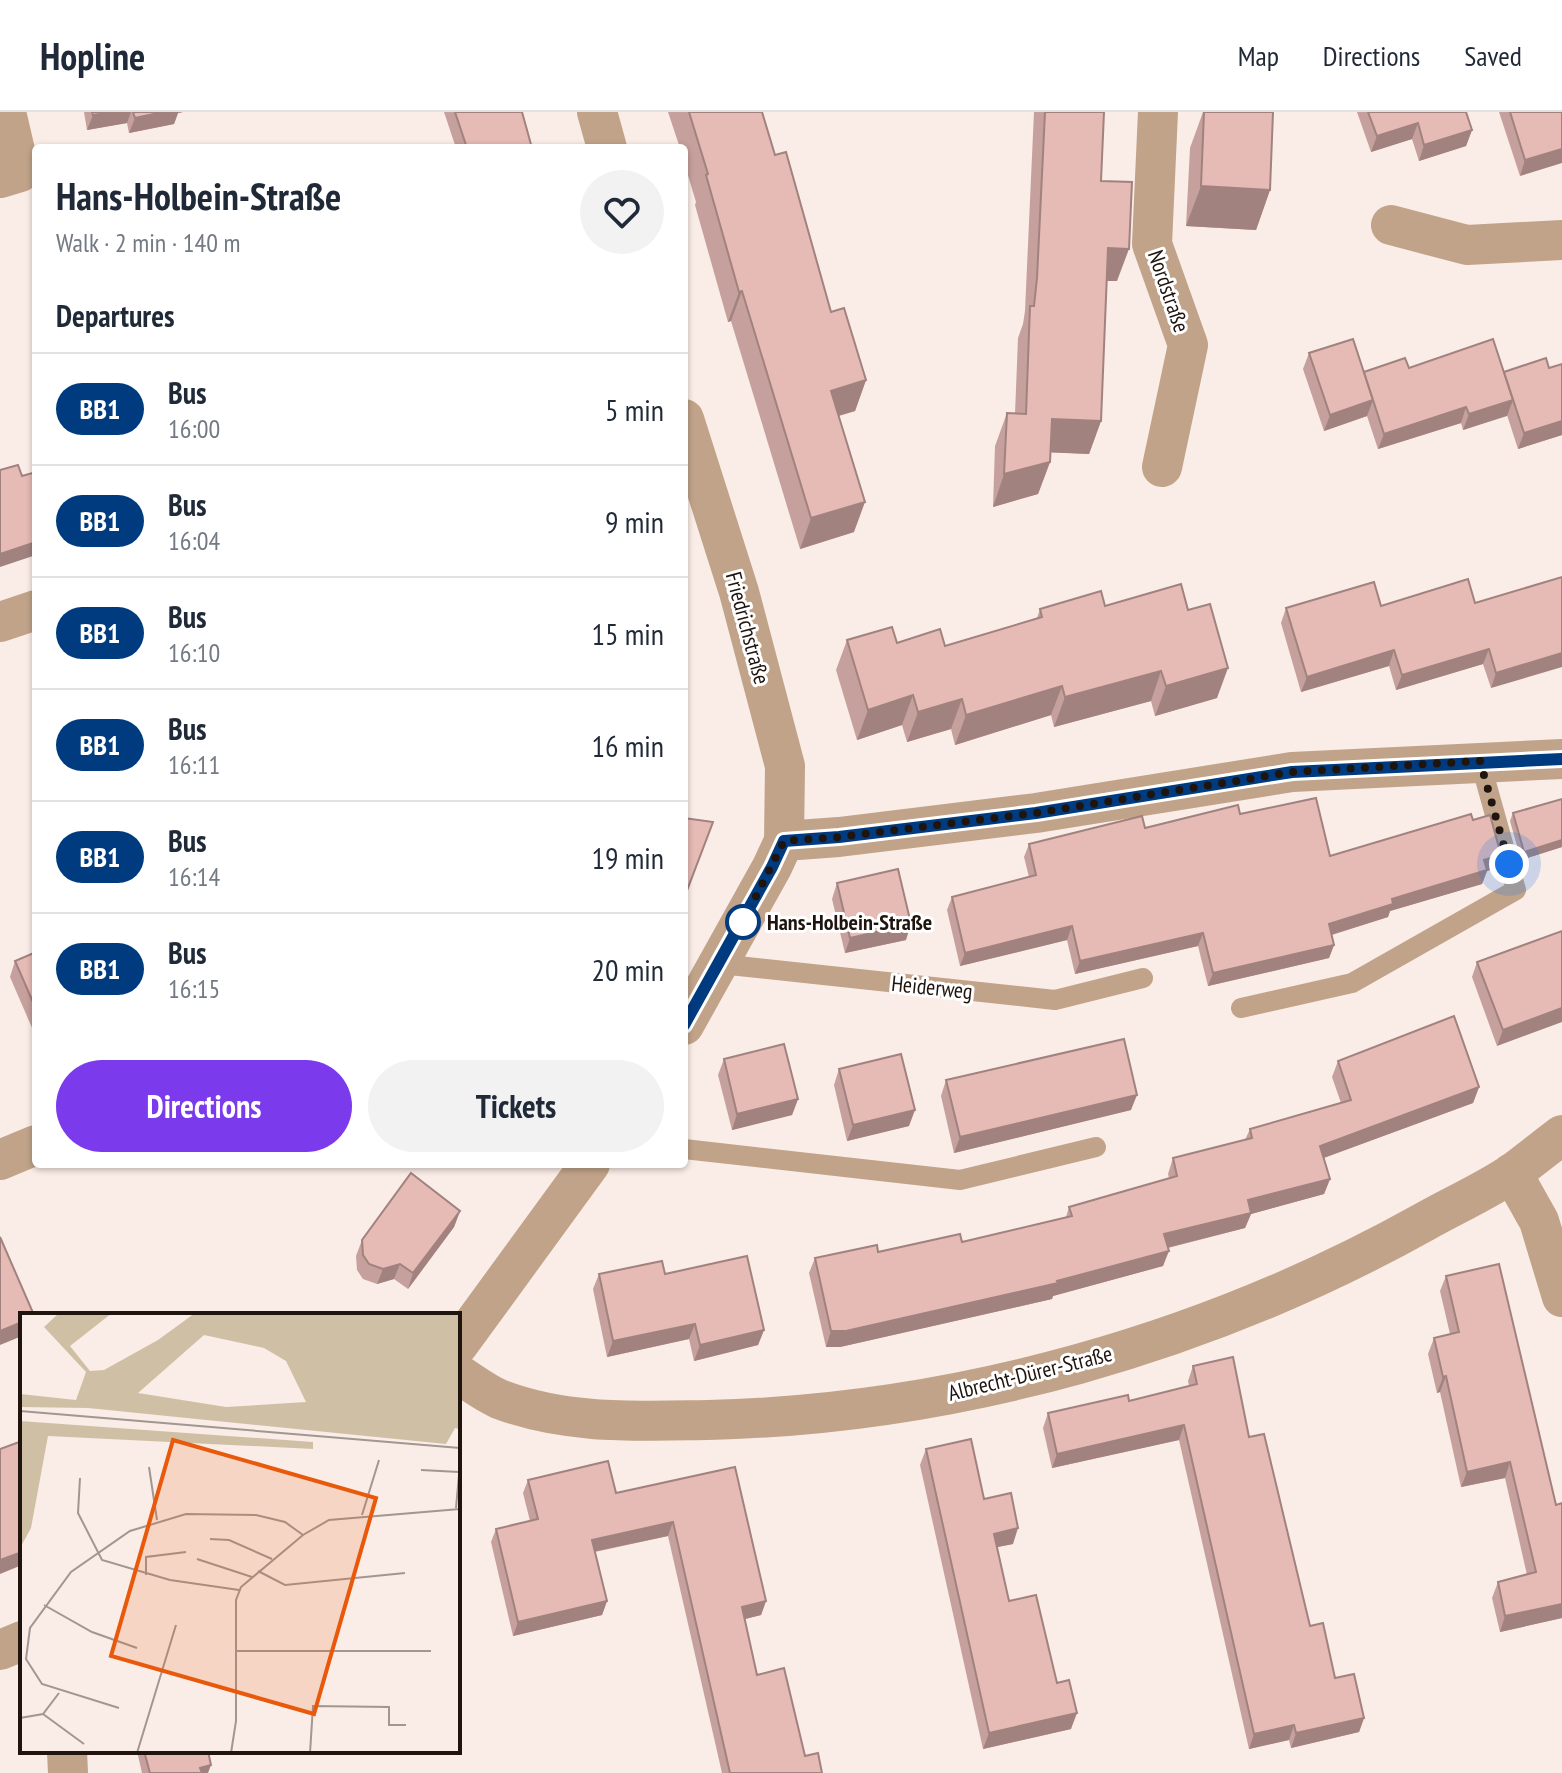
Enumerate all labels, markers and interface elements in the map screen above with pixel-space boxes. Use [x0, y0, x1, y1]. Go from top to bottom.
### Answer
text: Hopline [40, 31, 145, 80]
text: Map [1238, 37, 1279, 74]
text: Directions [1323, 37, 1420, 74]
text: Saved [1464, 37, 1522, 74]
button: heart [580, 170, 664, 254]
text: Hans-Holbein-Straße [56, 171, 341, 220]
text: Walk · 2 min · 140 m [56, 226, 240, 259]
street label: Nordstraße [1142, 246, 1196, 336]
text: Departures [56, 296, 174, 335]
text: Bus [168, 373, 207, 412]
text: BB1 [80, 390, 120, 427]
text: 5 min [605, 390, 664, 429]
text: 16:00 [168, 412, 220, 445]
text: Bus [168, 485, 207, 524]
text: BB1 [80, 502, 120, 539]
text: 9 min [605, 502, 664, 541]
text: 16:04 [168, 524, 220, 557]
street label: Friedrichstraße [720, 569, 776, 687]
text: Bus [168, 597, 207, 636]
text: BB1 [80, 614, 120, 651]
text: 15 min [591, 614, 664, 653]
text: 16:10 [168, 636, 220, 669]
text: Bus [168, 709, 207, 748]
text: BB1 [80, 726, 120, 763]
text: 16 min [591, 726, 664, 765]
text: 16:11 [168, 748, 220, 781]
text: Bus [168, 821, 207, 860]
text: BB1 [80, 838, 120, 875]
text: 19 min [591, 838, 664, 877]
your location [1489, 844, 1529, 884]
text: 16:14 [168, 860, 220, 893]
marker: Hans-Holbein-Straße [726, 905, 760, 939]
place label: Hans-Holbein-Straße [767, 908, 932, 936]
text: Bus [168, 933, 207, 972]
text: BB1 [80, 950, 120, 987]
text: 20 min [591, 950, 664, 989]
street label: Heiderweg [890, 969, 974, 1005]
text: 16:15 [168, 972, 220, 1005]
button: Directions [56, 1060, 352, 1152]
button: Tickets [368, 1060, 664, 1152]
inset map [20, 1313, 460, 1753]
street label: Albrecht-Dürer-Straße [945, 1339, 1115, 1407]

